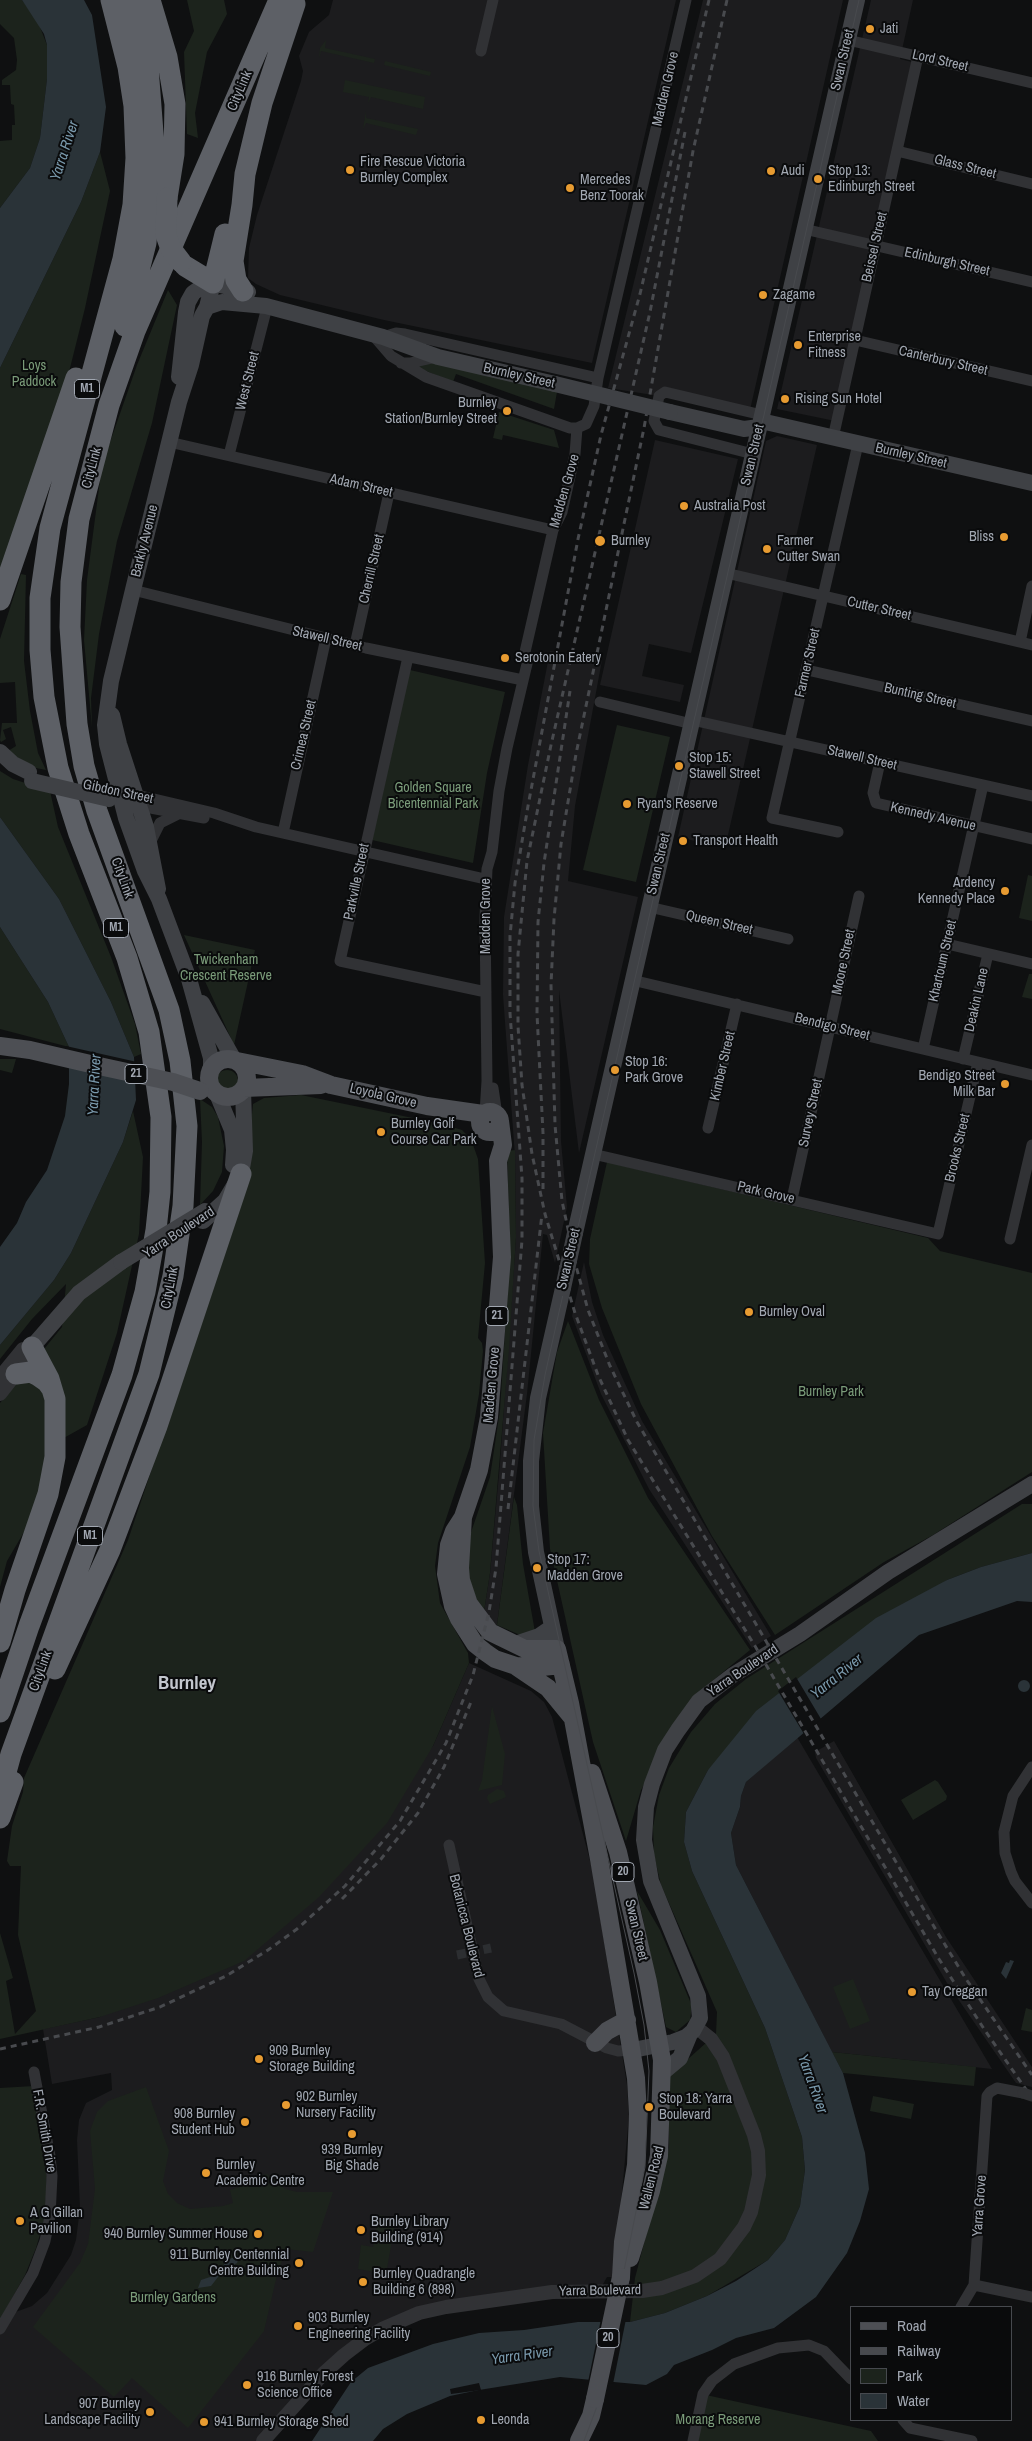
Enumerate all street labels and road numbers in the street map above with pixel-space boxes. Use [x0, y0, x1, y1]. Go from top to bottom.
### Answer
street label: Swan Street [828, 28, 858, 92]
street label: Lord Street [910, 46, 970, 76]
street label: Madden Grove [649, 50, 683, 128]
street label: CityLink [224, 68, 256, 114]
street label: Glass Street [932, 151, 998, 183]
street label: Beissel Street [859, 210, 891, 284]
street label: Edinburgh Street [903, 244, 991, 280]
street label: Canterbury Street [897, 343, 989, 379]
street label: West Street [233, 350, 263, 412]
street label: Burnley Street [482, 360, 556, 392]
road number: M1 [74, 379, 100, 398]
street label: Swan Street [738, 423, 768, 487]
street label: Burnley Street [874, 440, 948, 472]
street label: CityLink [78, 445, 106, 491]
street label: Madden Grove [546, 452, 584, 530]
street label: Adam Street [328, 471, 394, 501]
street label: Barkly Avenue [128, 503, 162, 579]
street label: Cherrill Street [356, 533, 388, 605]
street label: Cutter Street [845, 593, 913, 625]
street label: Stawell Street [291, 623, 363, 655]
street label: Farmer Street [792, 627, 824, 699]
street label: Bunting Street [882, 680, 958, 712]
street label: Crimea Street [288, 698, 320, 772]
street label: Stawell Street [826, 742, 898, 774]
street label: Gibdon Street [81, 776, 155, 808]
street label: Kennedy Avenue [889, 799, 977, 835]
street label: Swan Street [644, 832, 674, 896]
street label: Parkville Street [341, 842, 373, 922]
street label: CityLink [107, 855, 137, 901]
street label: Madden Grove [478, 878, 494, 954]
street label: Queen Street [684, 907, 754, 939]
road number: M1 [104, 918, 128, 938]
street label: Khartoum Street [925, 918, 961, 1004]
street label: Moore Street [829, 928, 859, 996]
street label: Deakin Lane [961, 966, 993, 1034]
street label: Bendigo Street [793, 1010, 871, 1044]
street label: Kimber Street [707, 1030, 739, 1102]
road number: 21 [125, 1064, 147, 1084]
street label: Survey Street [796, 1077, 826, 1149]
street label: Loyola Grove [348, 1080, 418, 1112]
street label: Brooks Street [942, 1112, 974, 1184]
street label: Park Grove [736, 1178, 796, 1208]
street label: Yarra Boulevard [140, 1204, 218, 1262]
street label: Swan Street [554, 1227, 584, 1291]
street label: CityLink [158, 1266, 182, 1310]
road number: 21 [486, 1306, 508, 1325]
street label: Madden Grove [480, 1346, 504, 1424]
road number: M1 [78, 1526, 102, 1545]
street label: Yarra Boulevard [704, 1641, 782, 1701]
street label: CityLink [26, 1648, 56, 1694]
road number: 20 [612, 1862, 634, 1881]
street label: Botanicca Boulevard [445, 1873, 487, 1979]
street label: Swan Street [621, 1898, 651, 1962]
street label: F.R. Smith Drive [28, 2088, 60, 2174]
street label: Wallen Road [636, 2144, 668, 2212]
street label: Yarra Grove [969, 2175, 991, 2237]
street label: Yarra Boulevard [559, 2282, 641, 2300]
road number: 20 [597, 2328, 619, 2348]

